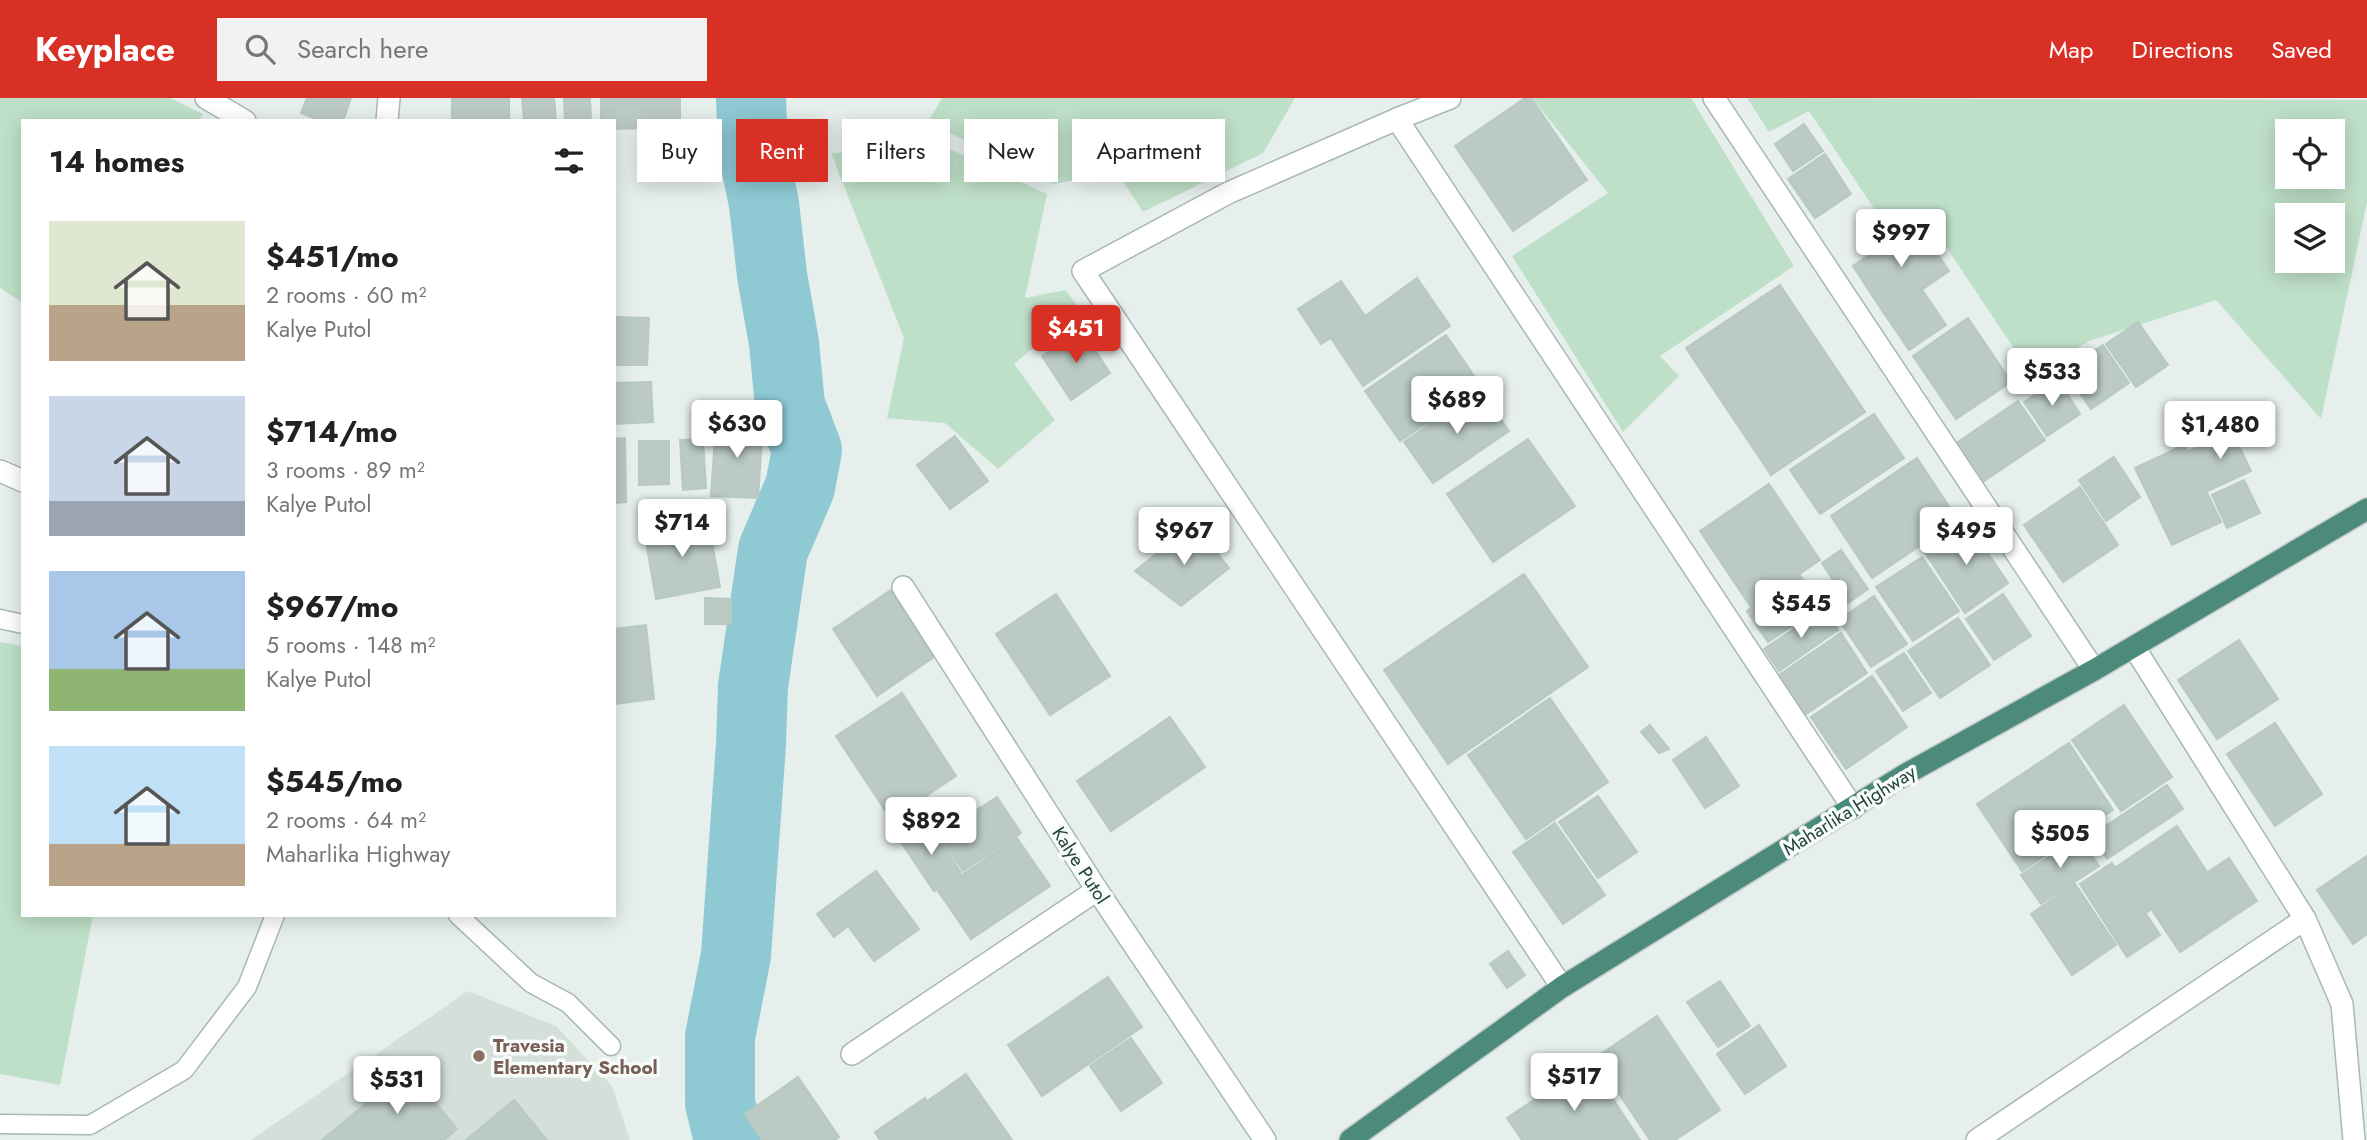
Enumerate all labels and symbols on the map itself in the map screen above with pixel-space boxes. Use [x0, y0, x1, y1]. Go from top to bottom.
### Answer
pin: $997 [1860, 209, 1942, 269]
pin: $451 [1035, 306, 1117, 365]
pin: $533 [2011, 348, 2093, 408]
pin: $689 [1416, 376, 1498, 436]
pin: $630 [696, 400, 778, 460]
pin: $1,480 [2163, 402, 2277, 461]
pin: $714 [641, 500, 723, 559]
pin: $967 [1143, 508, 1225, 567]
pin: $495 [1925, 508, 2007, 567]
pin: $545 [1760, 580, 1842, 640]
street label: Maharlika Highway [1778, 758, 1922, 862]
pin: $892 [890, 798, 972, 857]
pin: $505 [2019, 810, 2101, 870]
street label: Kalye Putol [1046, 821, 1116, 909]
place label: Travesia Elementary School [493, 1032, 658, 1081]
marker: Travesia Elementary School [471, 1048, 487, 1064]
pin: $517 [1533, 1054, 1615, 1113]
pin: $531 [356, 1056, 438, 1116]

